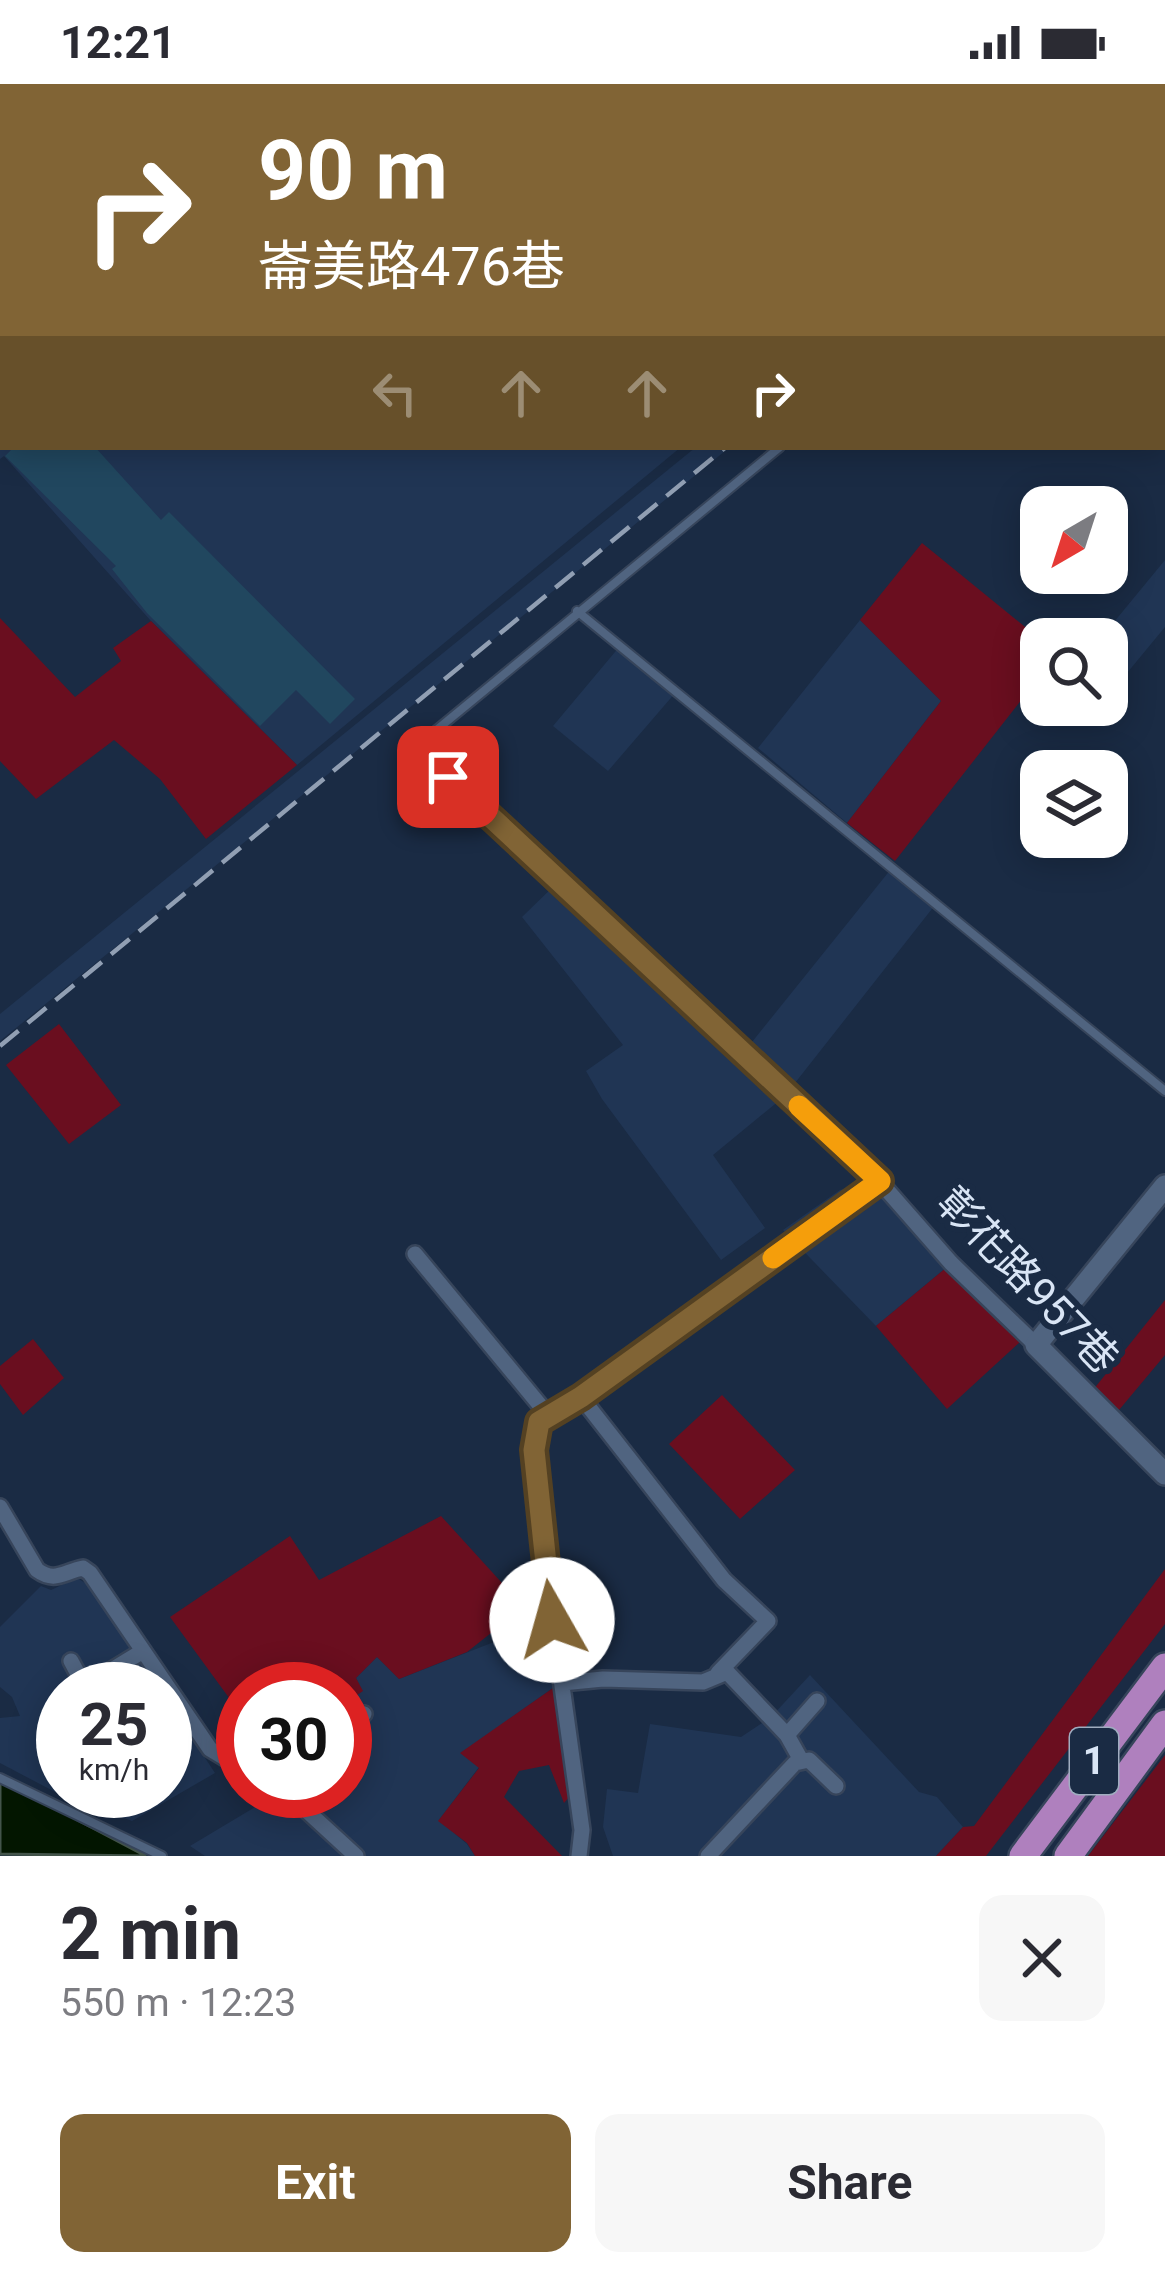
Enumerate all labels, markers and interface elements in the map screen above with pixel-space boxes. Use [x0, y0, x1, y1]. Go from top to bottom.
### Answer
text: 12:21 [60, 16, 176, 69]
text: 90 m [258, 121, 448, 220]
icon: right [60, 132, 216, 288]
text: 崙美路476巷 [258, 235, 565, 298]
icon: left [362, 360, 428, 426]
icon: ahead [488, 360, 554, 426]
icon: ahead [614, 360, 680, 426]
icon: right [740, 360, 806, 426]
north arrow [1020, 486, 1128, 594]
map controls [1020, 486, 1128, 858]
button: search [1020, 618, 1128, 726]
pin [397, 726, 499, 828]
icon: arrive [415, 744, 481, 810]
button: layers [1020, 750, 1128, 858]
street label: 彰花路957巷 [927, 1177, 1129, 1383]
position arrow [489, 1557, 615, 1683]
speed limit sign: 30 [216, 1662, 372, 1818]
text: 25 [80, 1689, 148, 1760]
road number: 1 [1070, 1728, 1118, 1794]
text: km/h [79, 1752, 149, 1787]
text: 2 min [60, 1892, 241, 1977]
button: close [979, 1895, 1105, 2021]
text: 550 m · 12:23 [60, 1980, 296, 2026]
button: Exit [60, 2114, 571, 2252]
button: Share [595, 2114, 1105, 2252]

